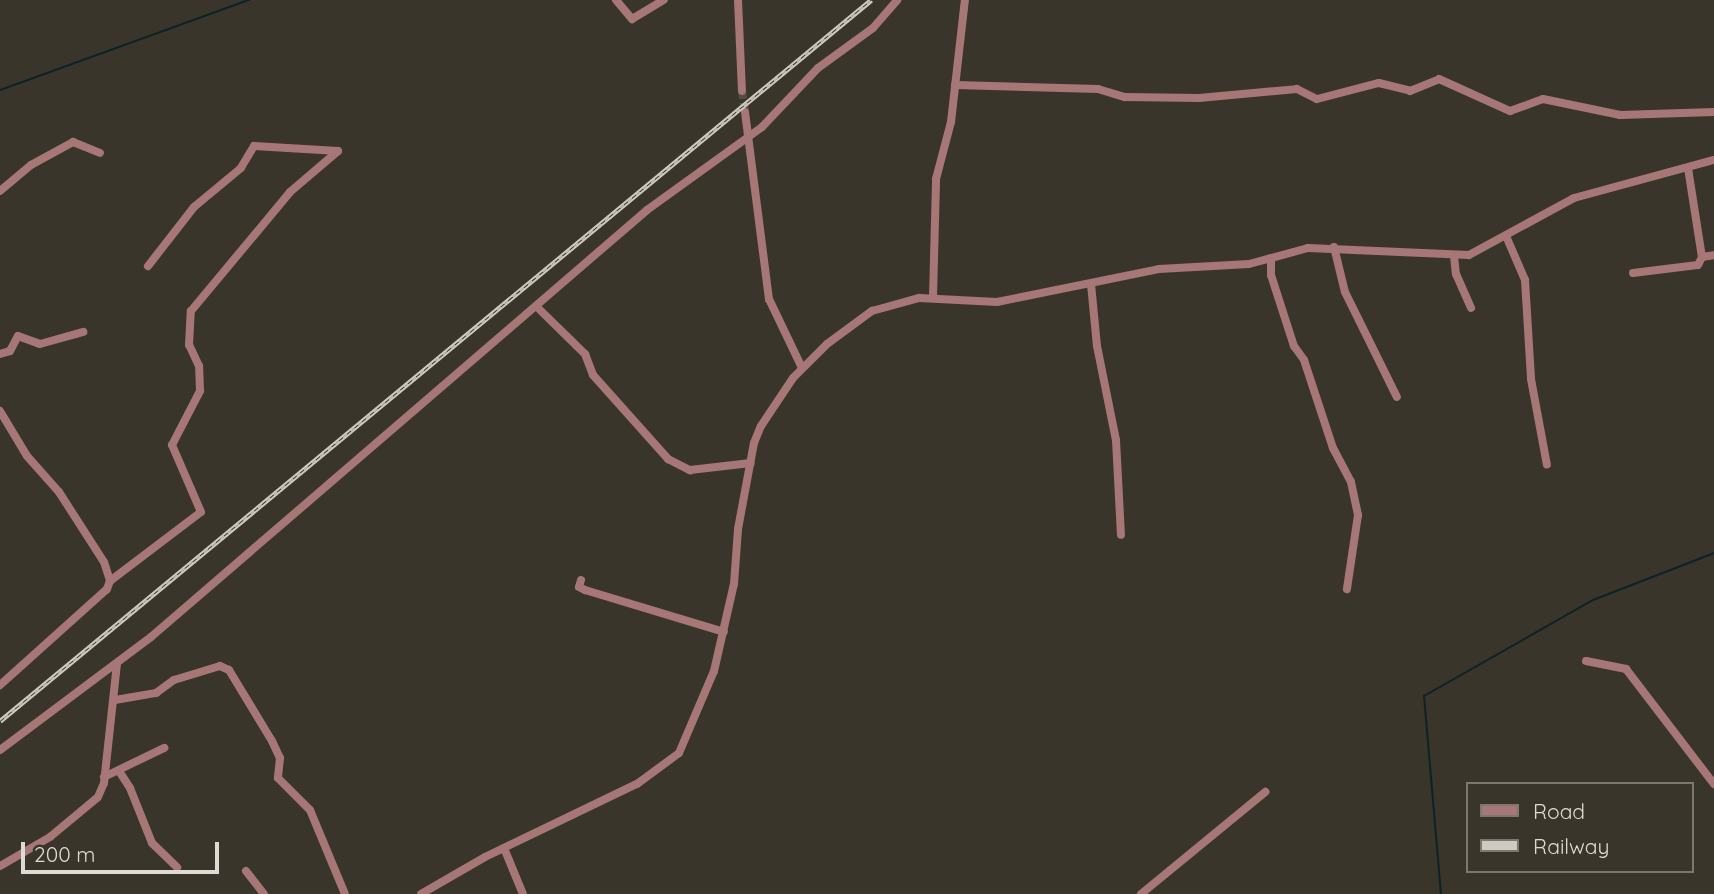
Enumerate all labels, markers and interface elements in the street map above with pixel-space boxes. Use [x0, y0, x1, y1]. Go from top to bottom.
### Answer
legend [1466, 782, 1693, 873]
text: Road [1533, 798, 1585, 824]
scale bar [24, 828, 222, 872]
text: Railway [1533, 833, 1609, 859]
text: 200 m [34, 841, 96, 867]

